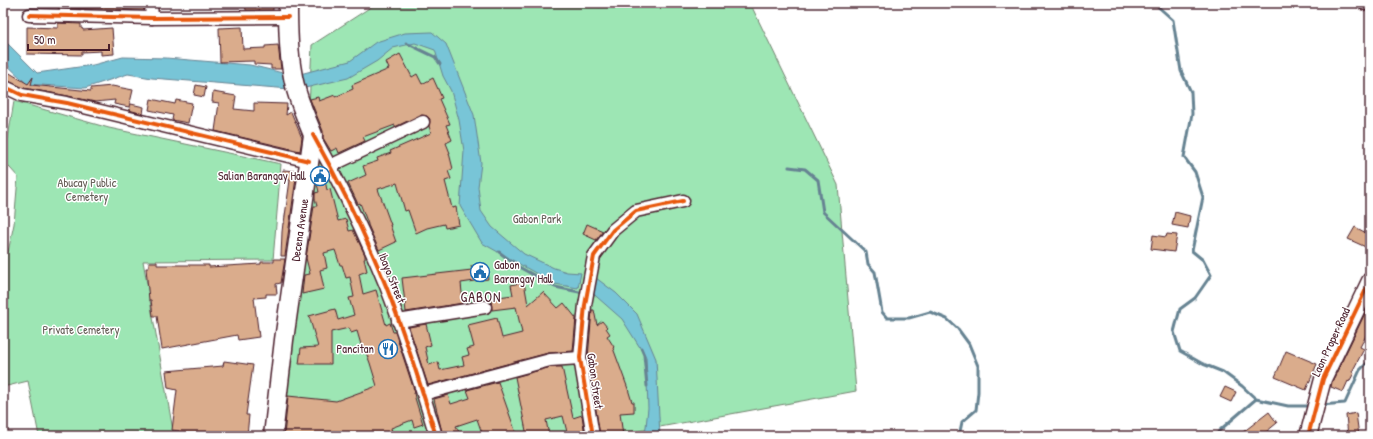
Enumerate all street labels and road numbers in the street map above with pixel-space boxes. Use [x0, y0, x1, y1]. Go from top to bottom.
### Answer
street label: Decena Avenue [287, 197, 312, 262]
street label: Ibayo Street [375, 250, 411, 306]
street label: Laon Proper Road [1307, 304, 1354, 379]
street label: Gabon Street [583, 352, 608, 411]

